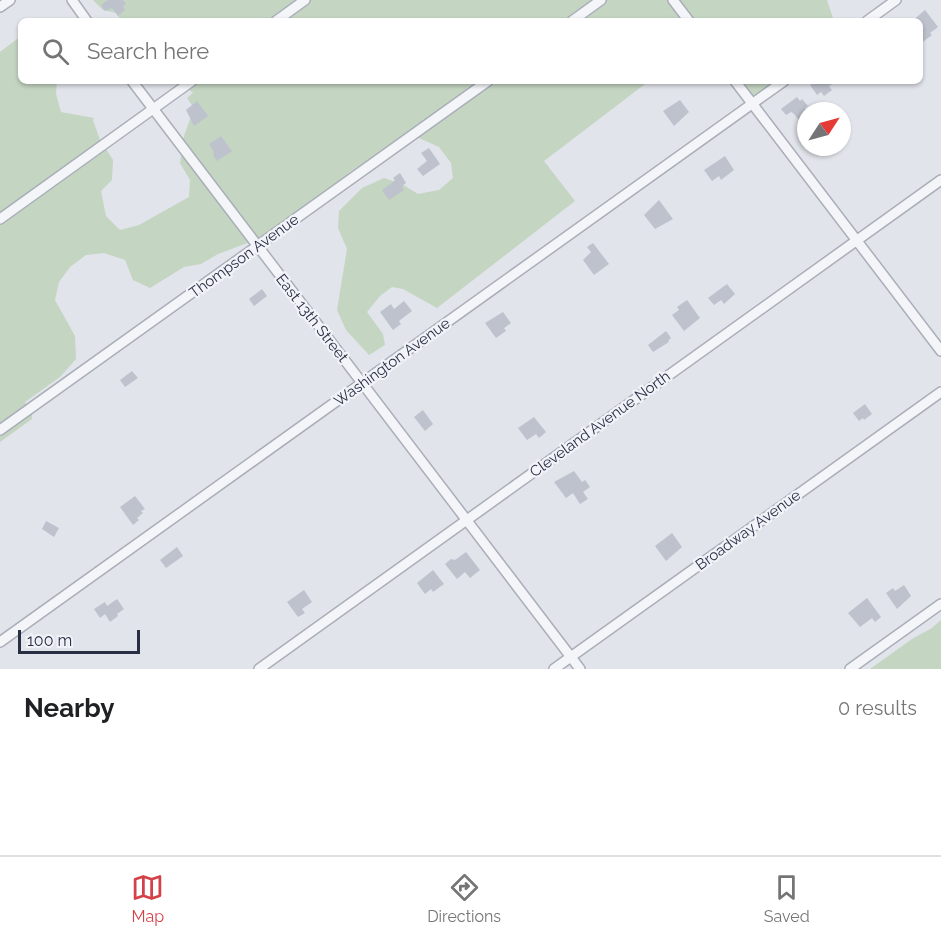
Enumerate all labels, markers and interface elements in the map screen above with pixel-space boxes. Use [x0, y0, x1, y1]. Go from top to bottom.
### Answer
search box [18, 18, 923, 84]
icon: search [39, 35, 72, 68]
text: Search here [87, 38, 209, 64]
north arrow [797, 102, 851, 156]
street label: Thompson Avenue [186, 210, 302, 302]
street label: East 13th Street [272, 270, 352, 366]
street label: Washington Avenue [331, 314, 454, 410]
street label: Cleveland Avenue North [526, 367, 674, 481]
street label: Broadway Avenue [692, 486, 804, 574]
scale bar [18, 627, 140, 654]
text: 100 m [27, 631, 72, 650]
text: Nearby [24, 693, 114, 723]
text: 0 results [838, 696, 917, 720]
tab: Map [131, 871, 164, 926]
tab: Directions [427, 871, 501, 926]
tab: Saved [764, 871, 810, 926]

